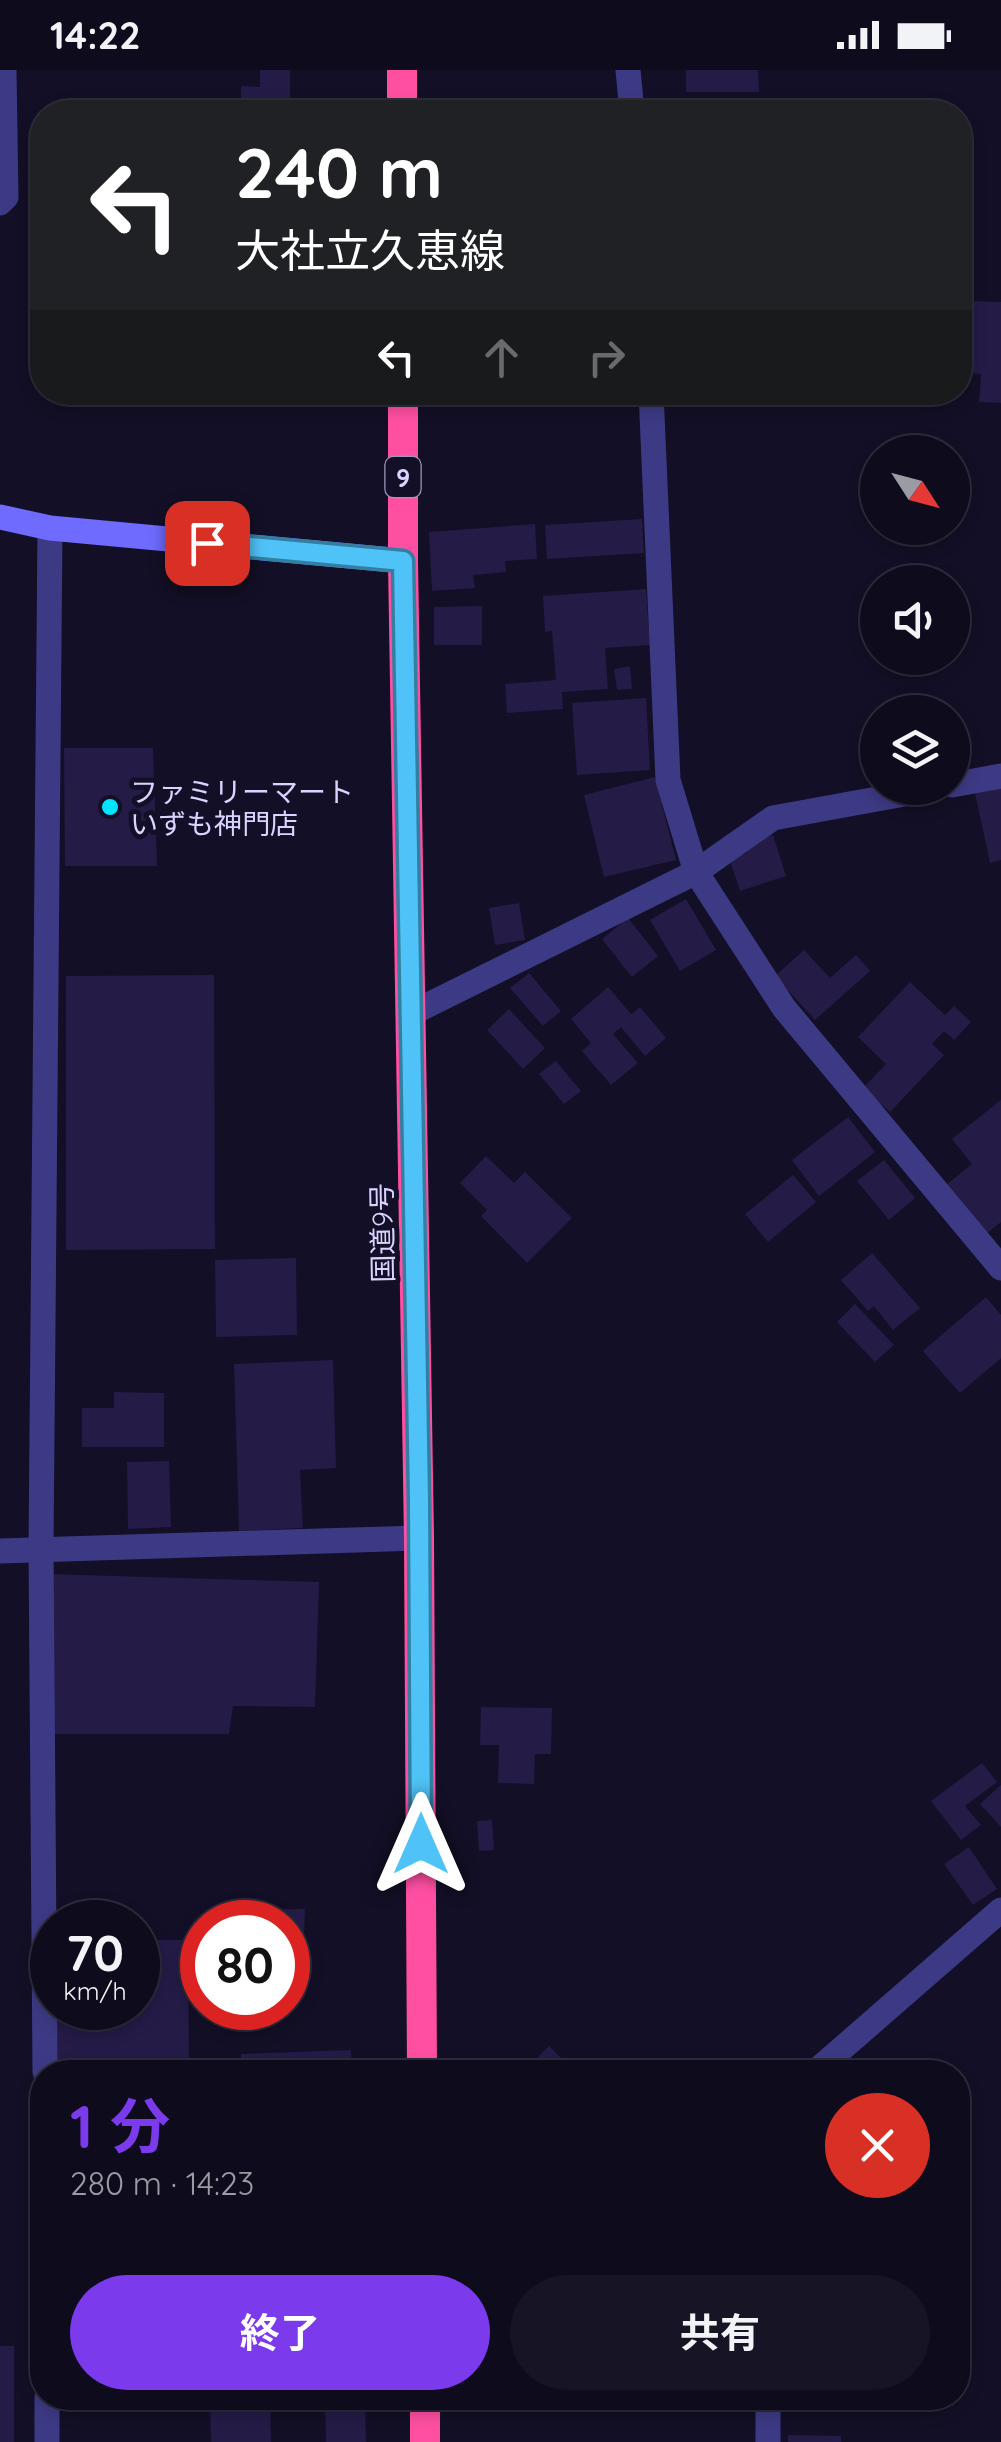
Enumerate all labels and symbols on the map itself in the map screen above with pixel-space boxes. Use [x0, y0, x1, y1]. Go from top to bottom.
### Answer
north arrow [860, 435, 970, 545]
road number: 9 [386, 457, 420, 497]
pin [165, 501, 250, 586]
place label: ファミリーマート いずも神門店 [130, 774, 354, 841]
marker: ファミリーマート いずも神門店 [99, 796, 121, 818]
street label: 国道9号 [364, 1183, 400, 1283]
position arrow [369, 1792, 473, 1896]
speed limit sign: 80 [180, 1900, 310, 2030]

